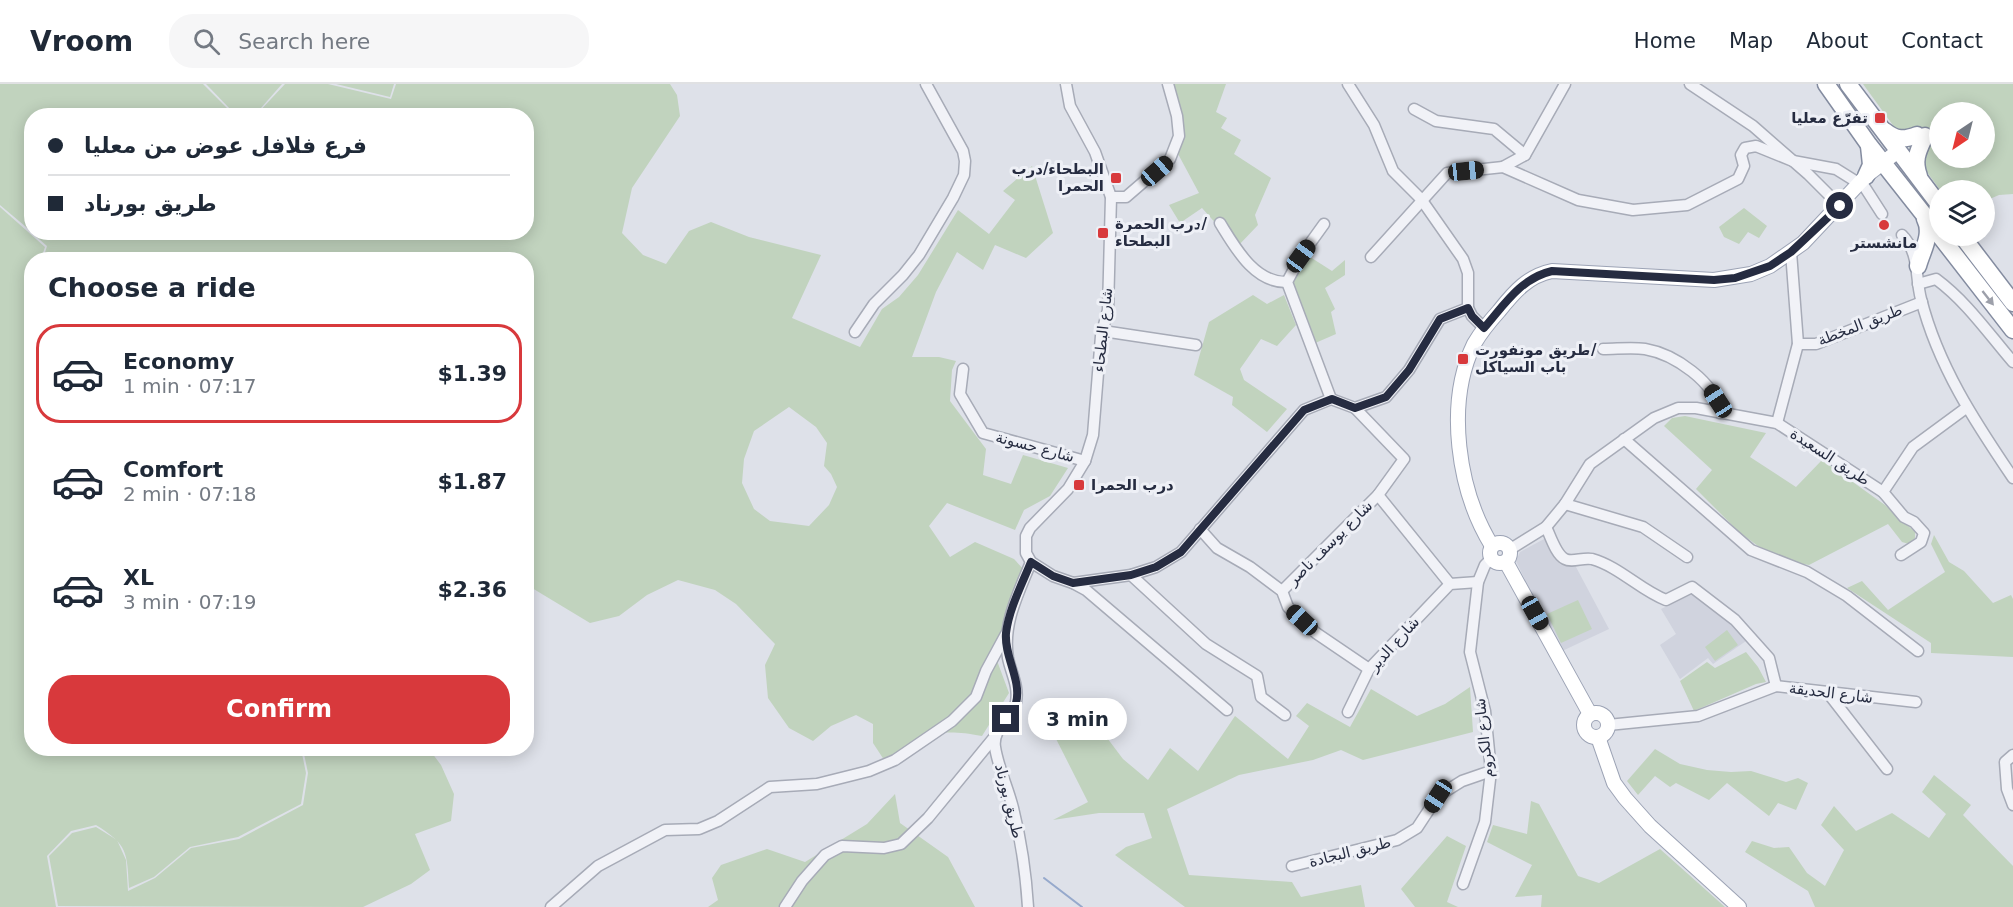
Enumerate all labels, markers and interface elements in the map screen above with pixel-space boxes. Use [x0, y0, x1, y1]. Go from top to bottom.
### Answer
search box [169, 14, 589, 68]
text: Vroom [30, 25, 133, 58]
icon: search [190, 25, 223, 58]
text: Search here [238, 29, 370, 54]
text: Home [1634, 29, 1696, 53]
text: Map [1729, 29, 1773, 53]
text: About [1806, 29, 1868, 53]
text: Contact [1901, 29, 1983, 53]
north arrow [1929, 102, 1995, 168]
map controls [1929, 102, 1995, 246]
place label: تفرّع معليا [1791, 109, 1868, 127]
marker: تفرّع معليا [1873, 111, 1887, 125]
text: فرع فلافل عوض من معليا [84, 133, 367, 158]
car [1138, 152, 1176, 190]
place label: البطحاء/درب الحمرا [1011, 160, 1104, 195]
car [1447, 160, 1485, 182]
marker: البطحاء/درب الحمرا [1109, 171, 1123, 185]
button: layers [1929, 180, 1995, 246]
text: طريق بورناد [84, 191, 217, 216]
route start [1826, 192, 1853, 219]
place label: درب الحمرة/ البطحاء [1115, 215, 1207, 250]
marker: مانشستر [1877, 218, 1891, 232]
marker: درب الحمرة/ البطحاء [1096, 226, 1110, 240]
place label: مانشستر [1850, 234, 1917, 252]
car [1283, 236, 1319, 276]
text: Choose a ride [48, 272, 256, 303]
street label: شارع البطحاء [1090, 287, 1116, 373]
one-way arrow [1982, 291, 1994, 306]
street label: طريق المخطة [1815, 301, 1905, 349]
place label: طريق مونفورت/ باب السياكل [1475, 341, 1597, 376]
icon: car [51, 347, 105, 401]
text: Economy [123, 349, 234, 374]
marker: طريق مونفورت/ باب السياكل [1456, 352, 1470, 366]
text: $1.39 [437, 361, 507, 386]
text: 1 min · 07:17 [123, 374, 257, 398]
car [1701, 381, 1735, 421]
street label: طريق السعيدة [1787, 425, 1873, 489]
street label: شارع حسونة [994, 428, 1076, 466]
icon: car [51, 455, 105, 509]
text: Comfort [123, 457, 223, 482]
text: $1.87 [437, 469, 507, 494]
place label: درب الحمرا [1091, 476, 1174, 494]
marker: درب الحمرا [1072, 478, 1086, 492]
text: 2 min · 07:18 [123, 482, 257, 506]
street label: شارع يوسف ناصر [1283, 497, 1376, 590]
icon: car [51, 563, 105, 617]
text: XL [123, 565, 154, 590]
text: $2.36 [437, 577, 507, 602]
text: 3 min · 07:19 [123, 590, 257, 614]
car [1518, 593, 1552, 633]
car [1283, 601, 1321, 639]
street label: شارع الدير [1364, 613, 1423, 676]
button: Confirm [48, 675, 510, 744]
street label: شارع الحديقة [1788, 679, 1874, 707]
street label: شارع الكروم [1471, 697, 1497, 779]
callout: 3 min [1027, 698, 1126, 740]
route end [992, 705, 1019, 732]
text: 3 min [1046, 707, 1109, 731]
street label: طريق بورناد [991, 762, 1027, 840]
car [1421, 776, 1455, 816]
street label: طريق البجادة [1307, 833, 1393, 871]

